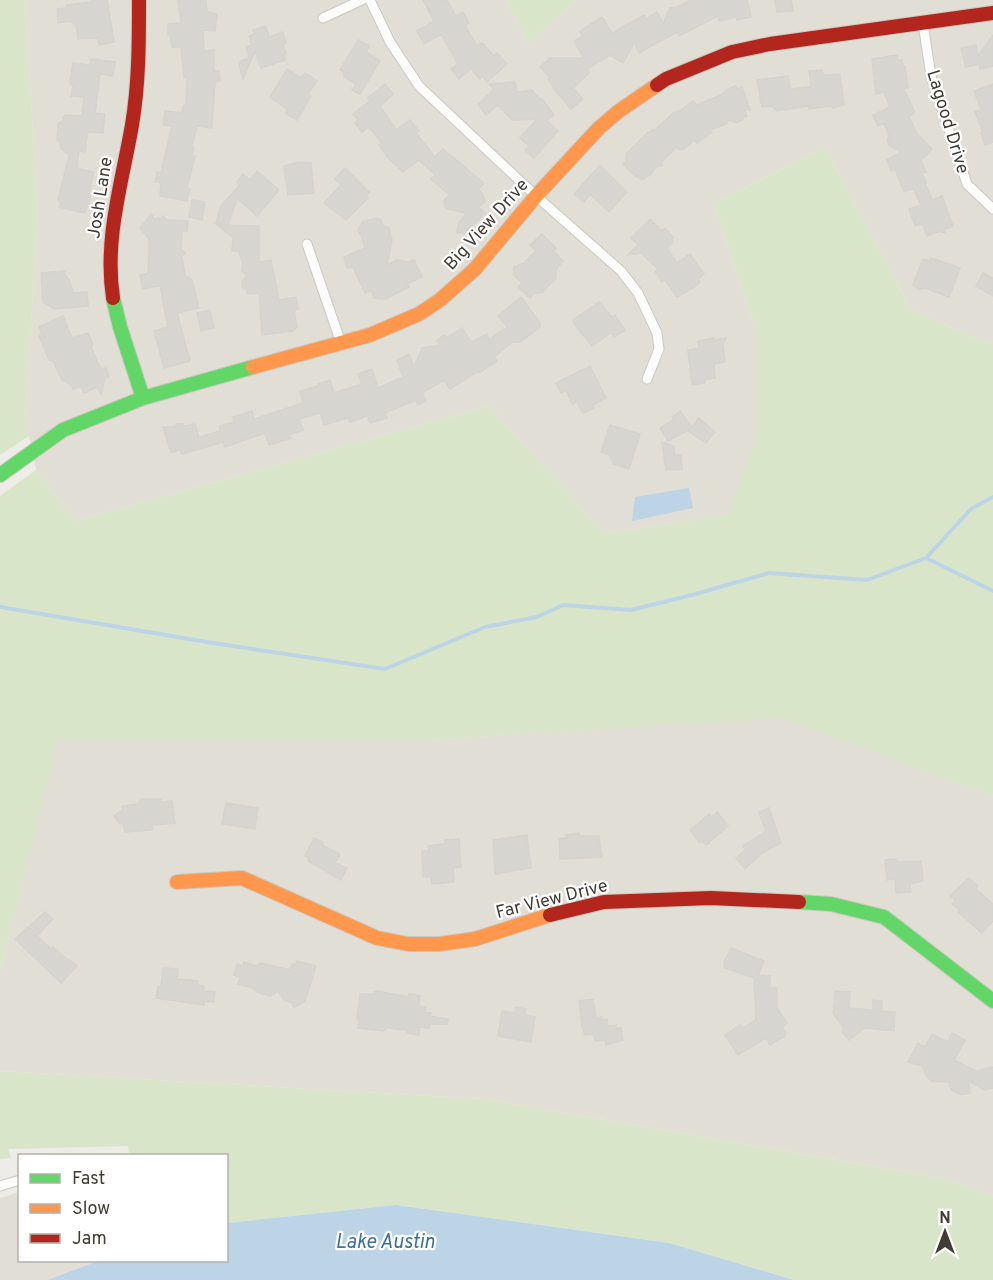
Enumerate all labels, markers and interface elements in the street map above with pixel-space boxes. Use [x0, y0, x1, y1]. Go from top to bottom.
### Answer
street label: Lagood Drive [920, 67, 974, 177]
street label: Josh Lane [83, 156, 119, 240]
street label: Big View Drive [440, 174, 534, 276]
street label: Far View Drive [494, 875, 610, 925]
legend [18, 1154, 228, 1262]
text: Fast [72, 1168, 105, 1191]
text: Slow [72, 1198, 110, 1221]
north arrow [915, 1202, 975, 1262]
text: N [939, 1209, 951, 1229]
text: Jam [72, 1228, 107, 1251]
water label: Lake Austin [335, 1230, 435, 1256]

